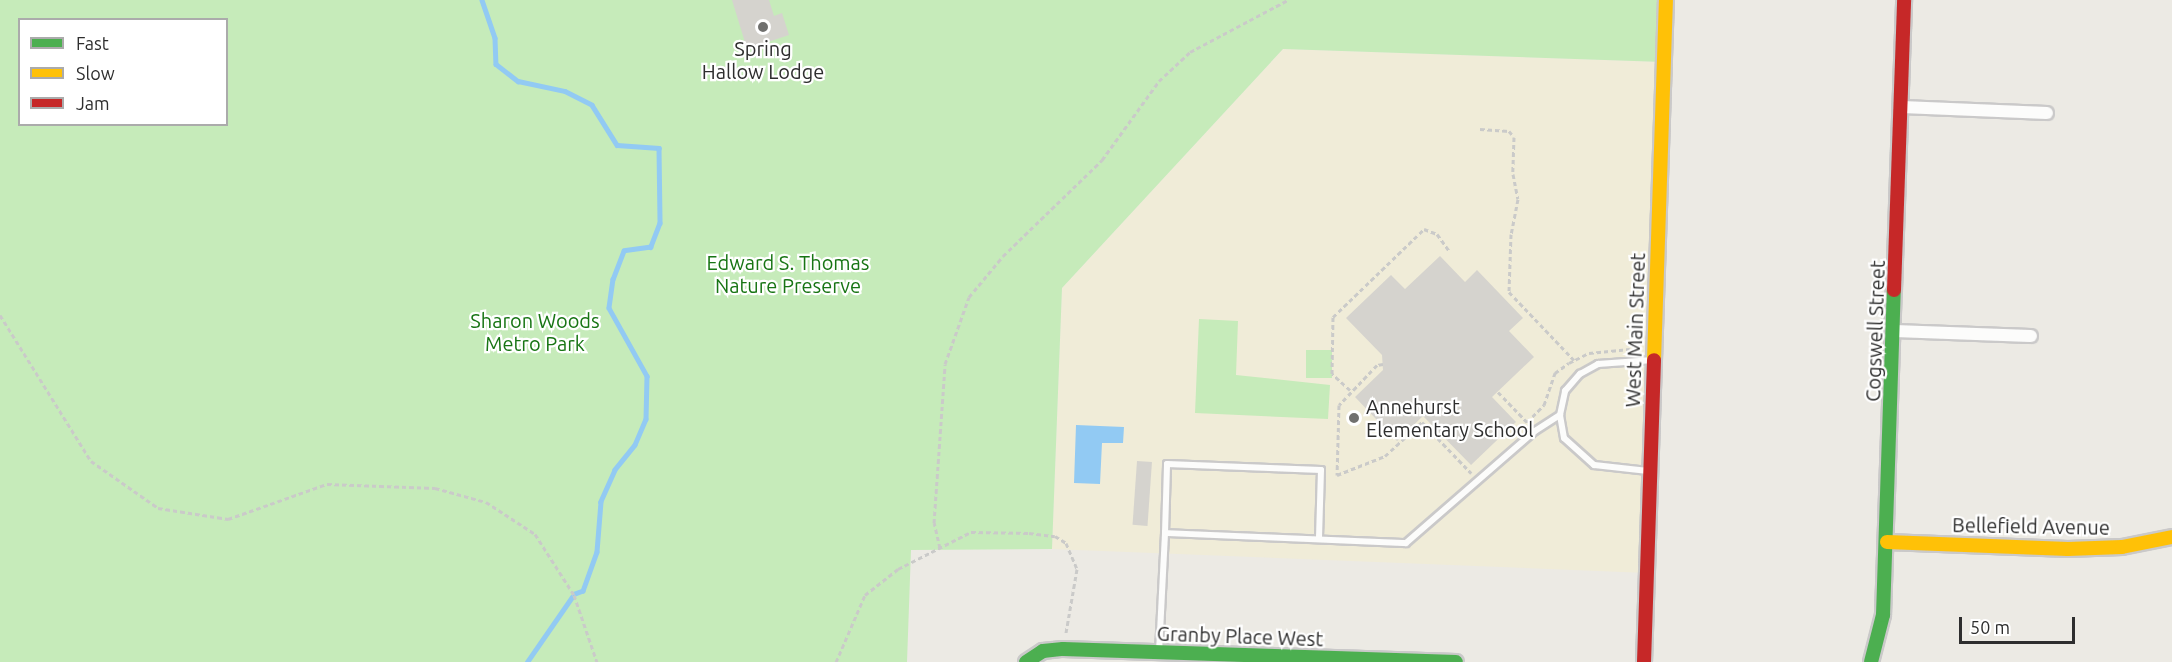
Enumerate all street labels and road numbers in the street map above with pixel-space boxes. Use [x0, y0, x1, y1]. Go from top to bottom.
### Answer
street label: West Main Street [1620, 252, 1650, 408]
street label: Cogswell Street [1861, 260, 1889, 402]
street label: Bellefield Avenue [1952, 513, 2110, 539]
street label: Granby Place West [1156, 621, 1324, 651]

